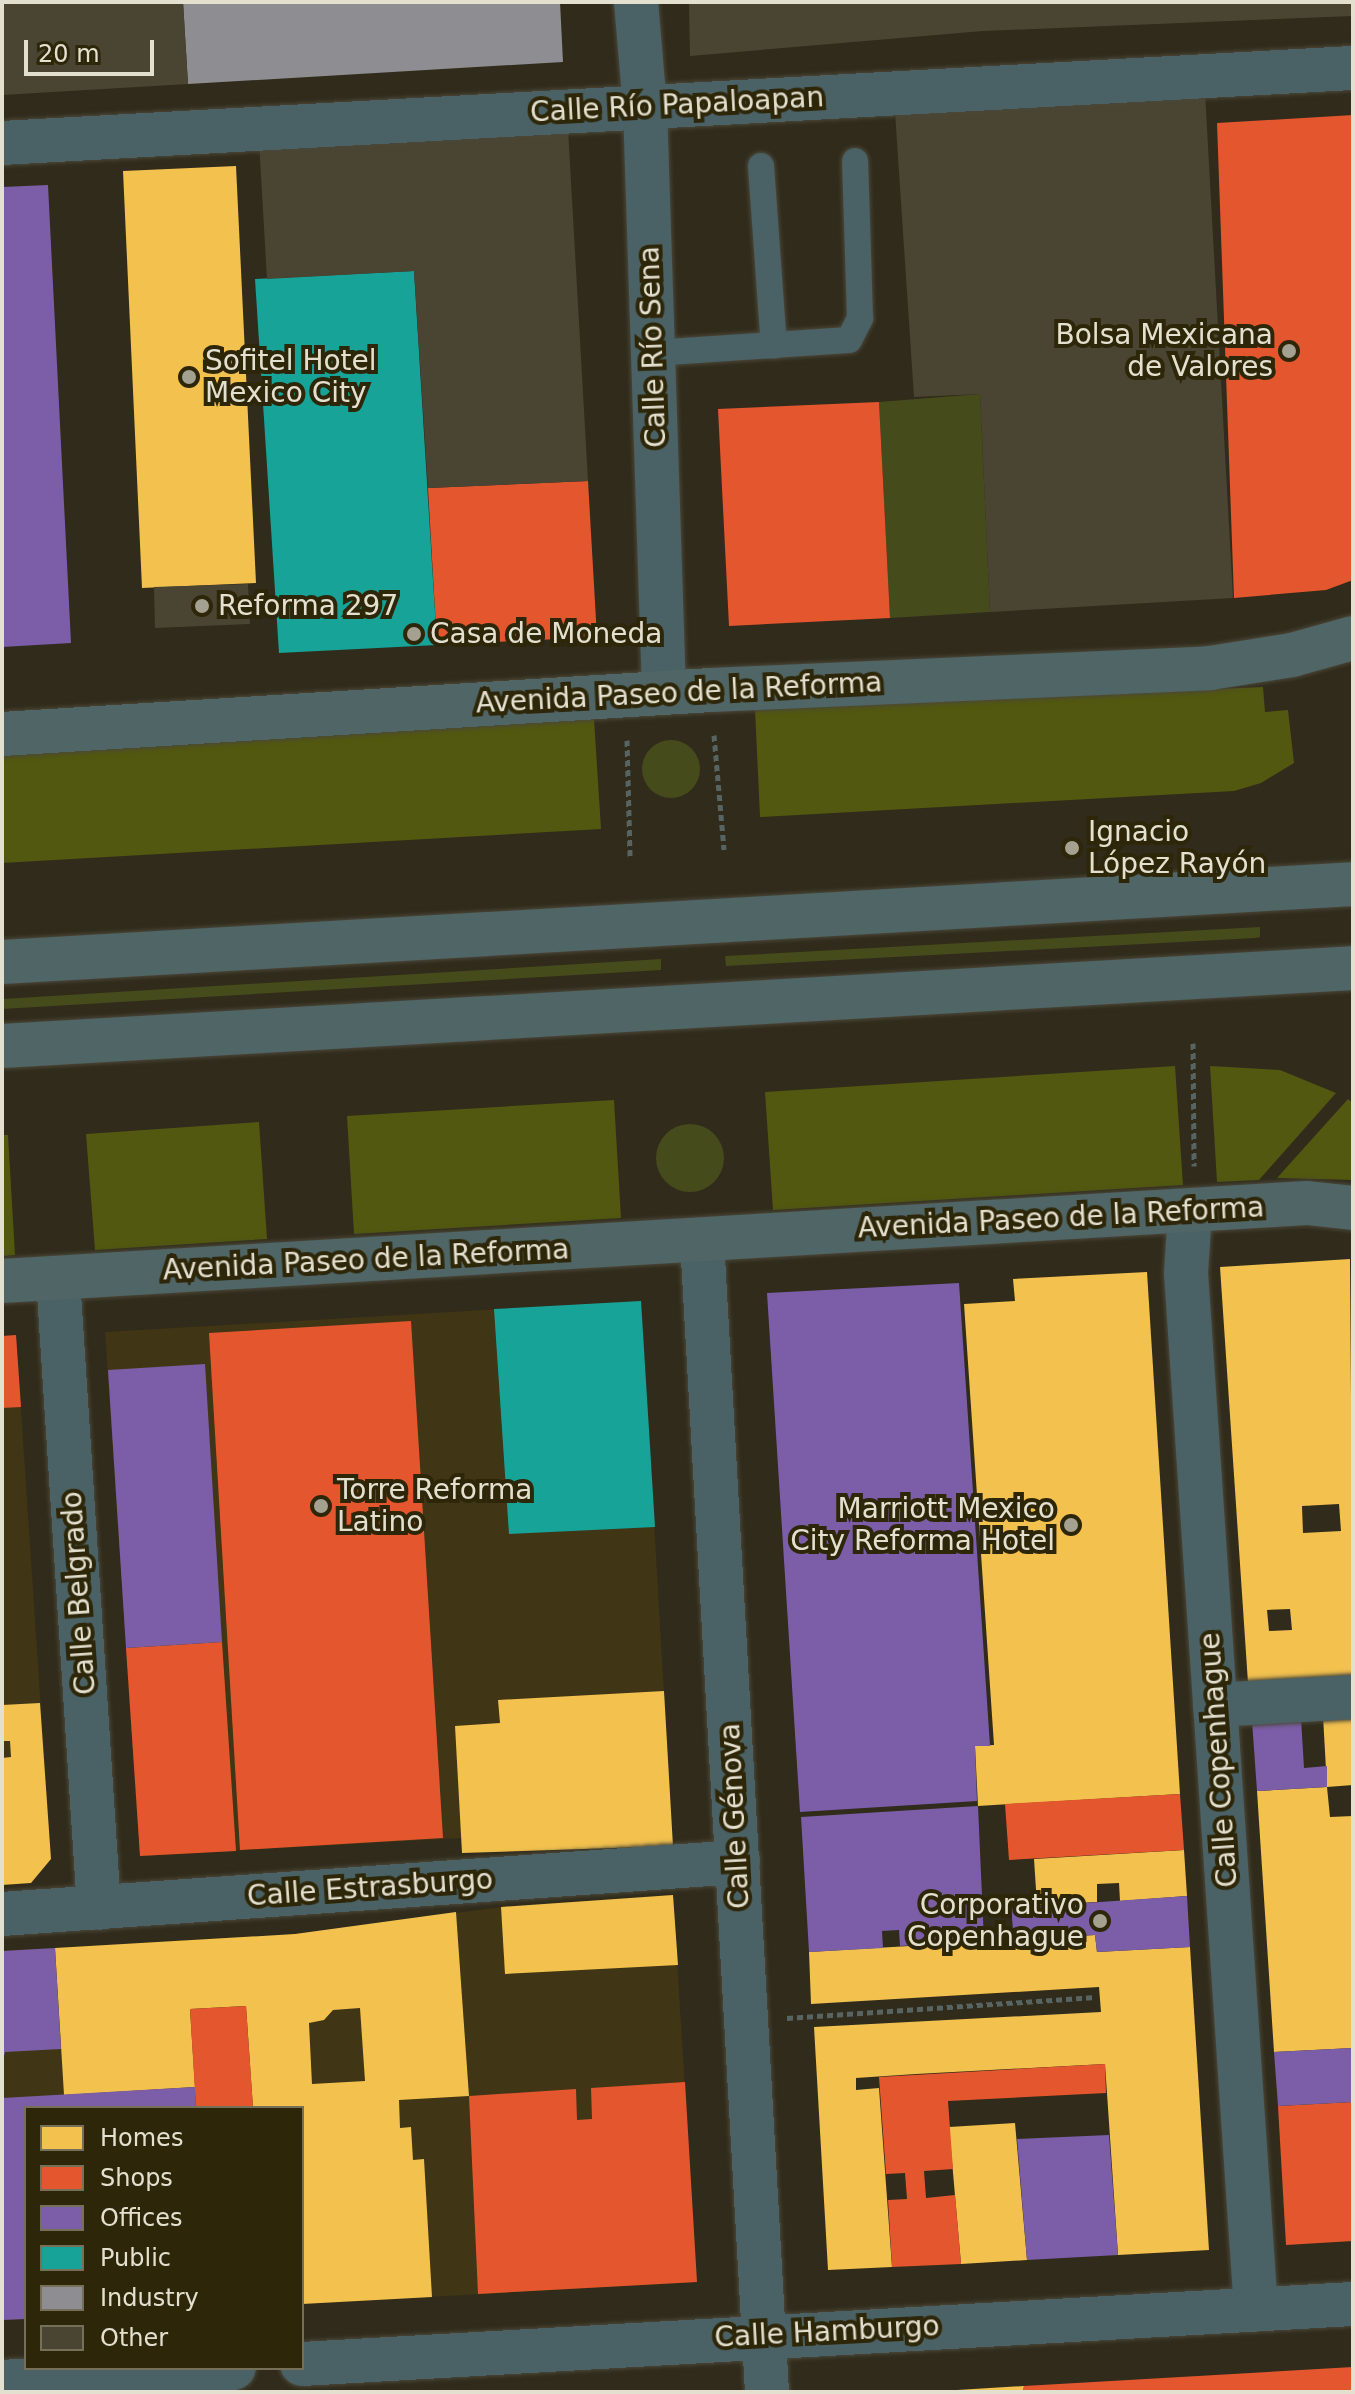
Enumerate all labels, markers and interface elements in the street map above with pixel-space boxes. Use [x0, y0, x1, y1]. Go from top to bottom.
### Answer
scale bar [28, 24, 158, 74]
text: 20 m [38, 40, 100, 68]
street label: Calle Río Papaloapan [529, 81, 825, 129]
street label: Calle Río Sena [633, 246, 673, 448]
place label: Bolsa Mexicana de Valores [1056, 318, 1273, 384]
marker: Bolsa Mexicana de Valores [1280, 342, 1298, 360]
place label: Sofitel Hotel Mexico City [205, 344, 377, 410]
marker: Sofitel Hotel Mexico City [180, 368, 198, 386]
place label: Reforma 297 [218, 589, 398, 623]
marker: Reforma 297 [193, 597, 211, 615]
place label: Casa de Moneda [430, 617, 662, 651]
marker: Casa de Moneda [405, 625, 423, 643]
street label: Avenida Paseo de la Reforma [475, 666, 883, 720]
place label: Ignacio López Rayón [1088, 815, 1266, 881]
marker: Ignacio López Rayón [1063, 839, 1081, 857]
street label: Avenida Paseo de la Reforma [857, 1191, 1265, 1245]
street label: Avenida Paseo de la Reforma [162, 1233, 570, 1287]
place label: Torre Reforma Latino [337, 1473, 532, 1539]
street label: Calle Belgrado [55, 1490, 103, 1696]
place label: Marriott Mexico City Reforma Hotel [790, 1492, 1055, 1558]
marker: Torre Reforma Latino [312, 1497, 330, 1515]
marker: Marriott Mexico City Reforma Hotel [1062, 1516, 1080, 1534]
street label: Calle Copenhague [1193, 1631, 1245, 1889]
street label: Calle Génova [713, 1722, 757, 1910]
street label: Calle Estrasburgo [246, 1863, 494, 1913]
place label: Corporativo Copenhague [907, 1888, 1084, 1954]
marker: Corporativo Copenhague [1091, 1912, 1109, 1930]
legend [24, 2106, 304, 2370]
text: Homes [100, 2124, 183, 2152]
text: Shops [100, 2164, 173, 2192]
text: Offices [100, 2204, 183, 2232]
text: Public [100, 2244, 171, 2272]
text: Industry [100, 2284, 199, 2312]
street label: Calle Hamburgo [714, 2309, 940, 2355]
text: Other [100, 2324, 168, 2352]

